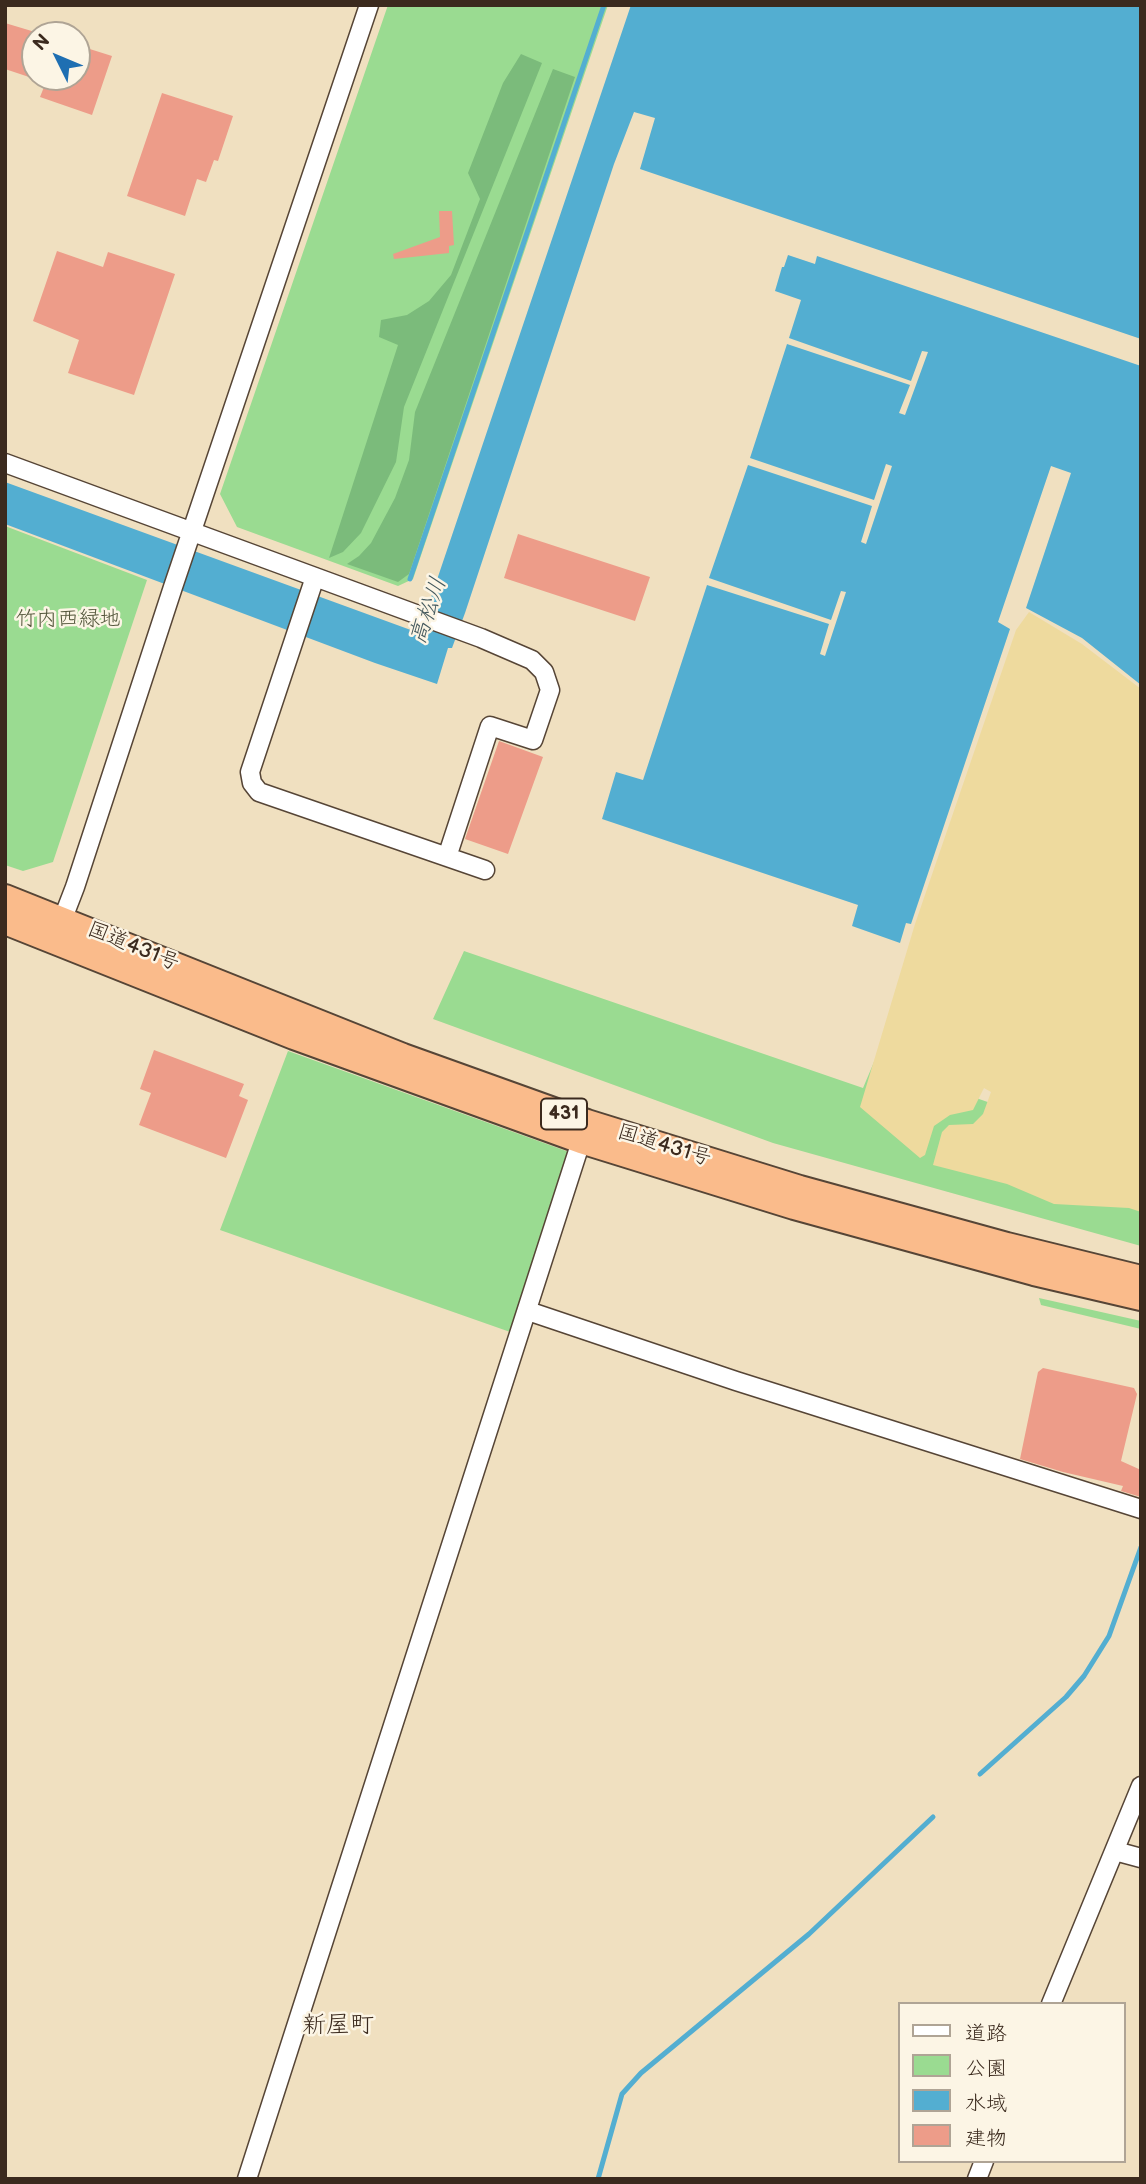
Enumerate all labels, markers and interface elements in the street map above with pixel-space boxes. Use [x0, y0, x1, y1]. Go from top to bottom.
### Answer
north arrow [21, 21, 91, 91]
text: N [28, 30, 55, 56]
water label: 高松川 [405, 574, 453, 648]
park label: 竹内西緑地 [16, 607, 120, 633]
street label: 国道431号 [83, 917, 183, 977]
road number: 431 [541, 1098, 587, 1130]
street label: 国道431号 [614, 1120, 714, 1172]
legend [898, 2002, 1125, 2163]
district label: 新屋町 [302, 2012, 374, 2040]
text: 道路 [965, 2021, 1007, 2046]
text: 公園 [965, 2056, 1007, 2081]
text: 水域 [965, 2091, 1007, 2116]
text: 建物 [965, 2126, 1007, 2151]

